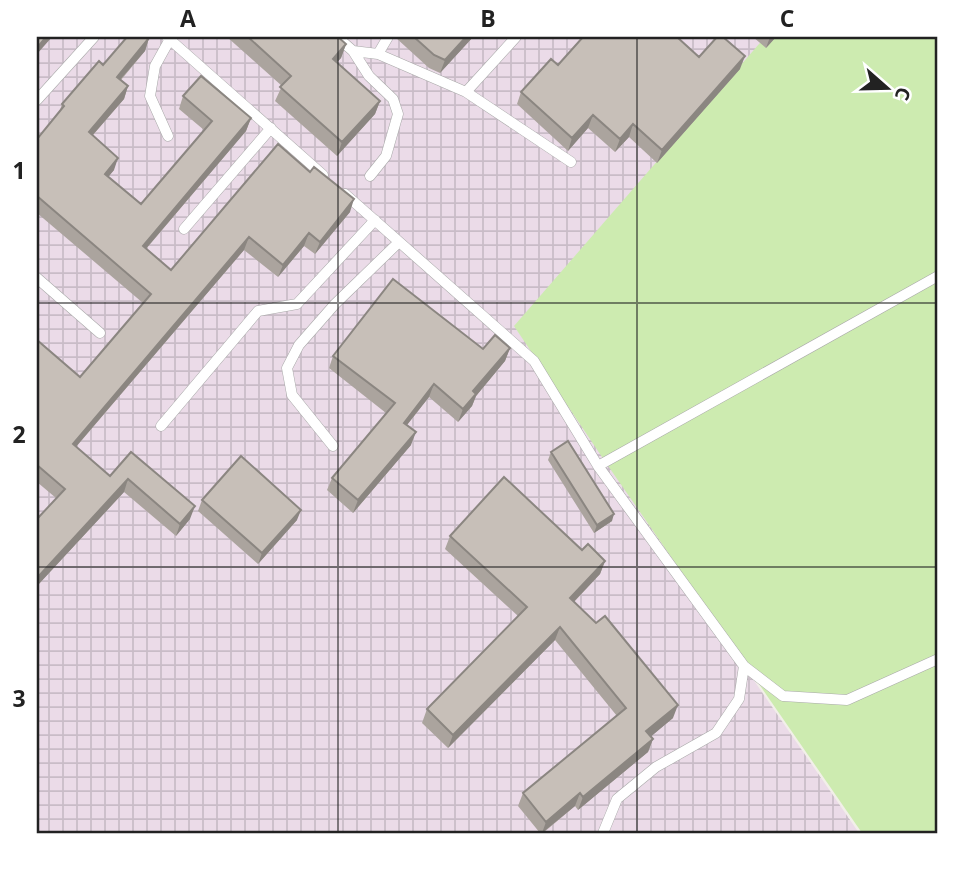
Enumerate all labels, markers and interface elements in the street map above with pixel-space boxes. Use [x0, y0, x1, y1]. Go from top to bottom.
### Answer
text: A [180, 2, 196, 34]
text: B [480, 2, 496, 34]
text: C [780, 2, 794, 34]
north arrow [852, 52, 922, 122]
text: С [889, 84, 917, 104]
text: 1 [12, 154, 26, 186]
text: 2 [12, 418, 26, 450]
text: 3 [12, 682, 26, 714]

